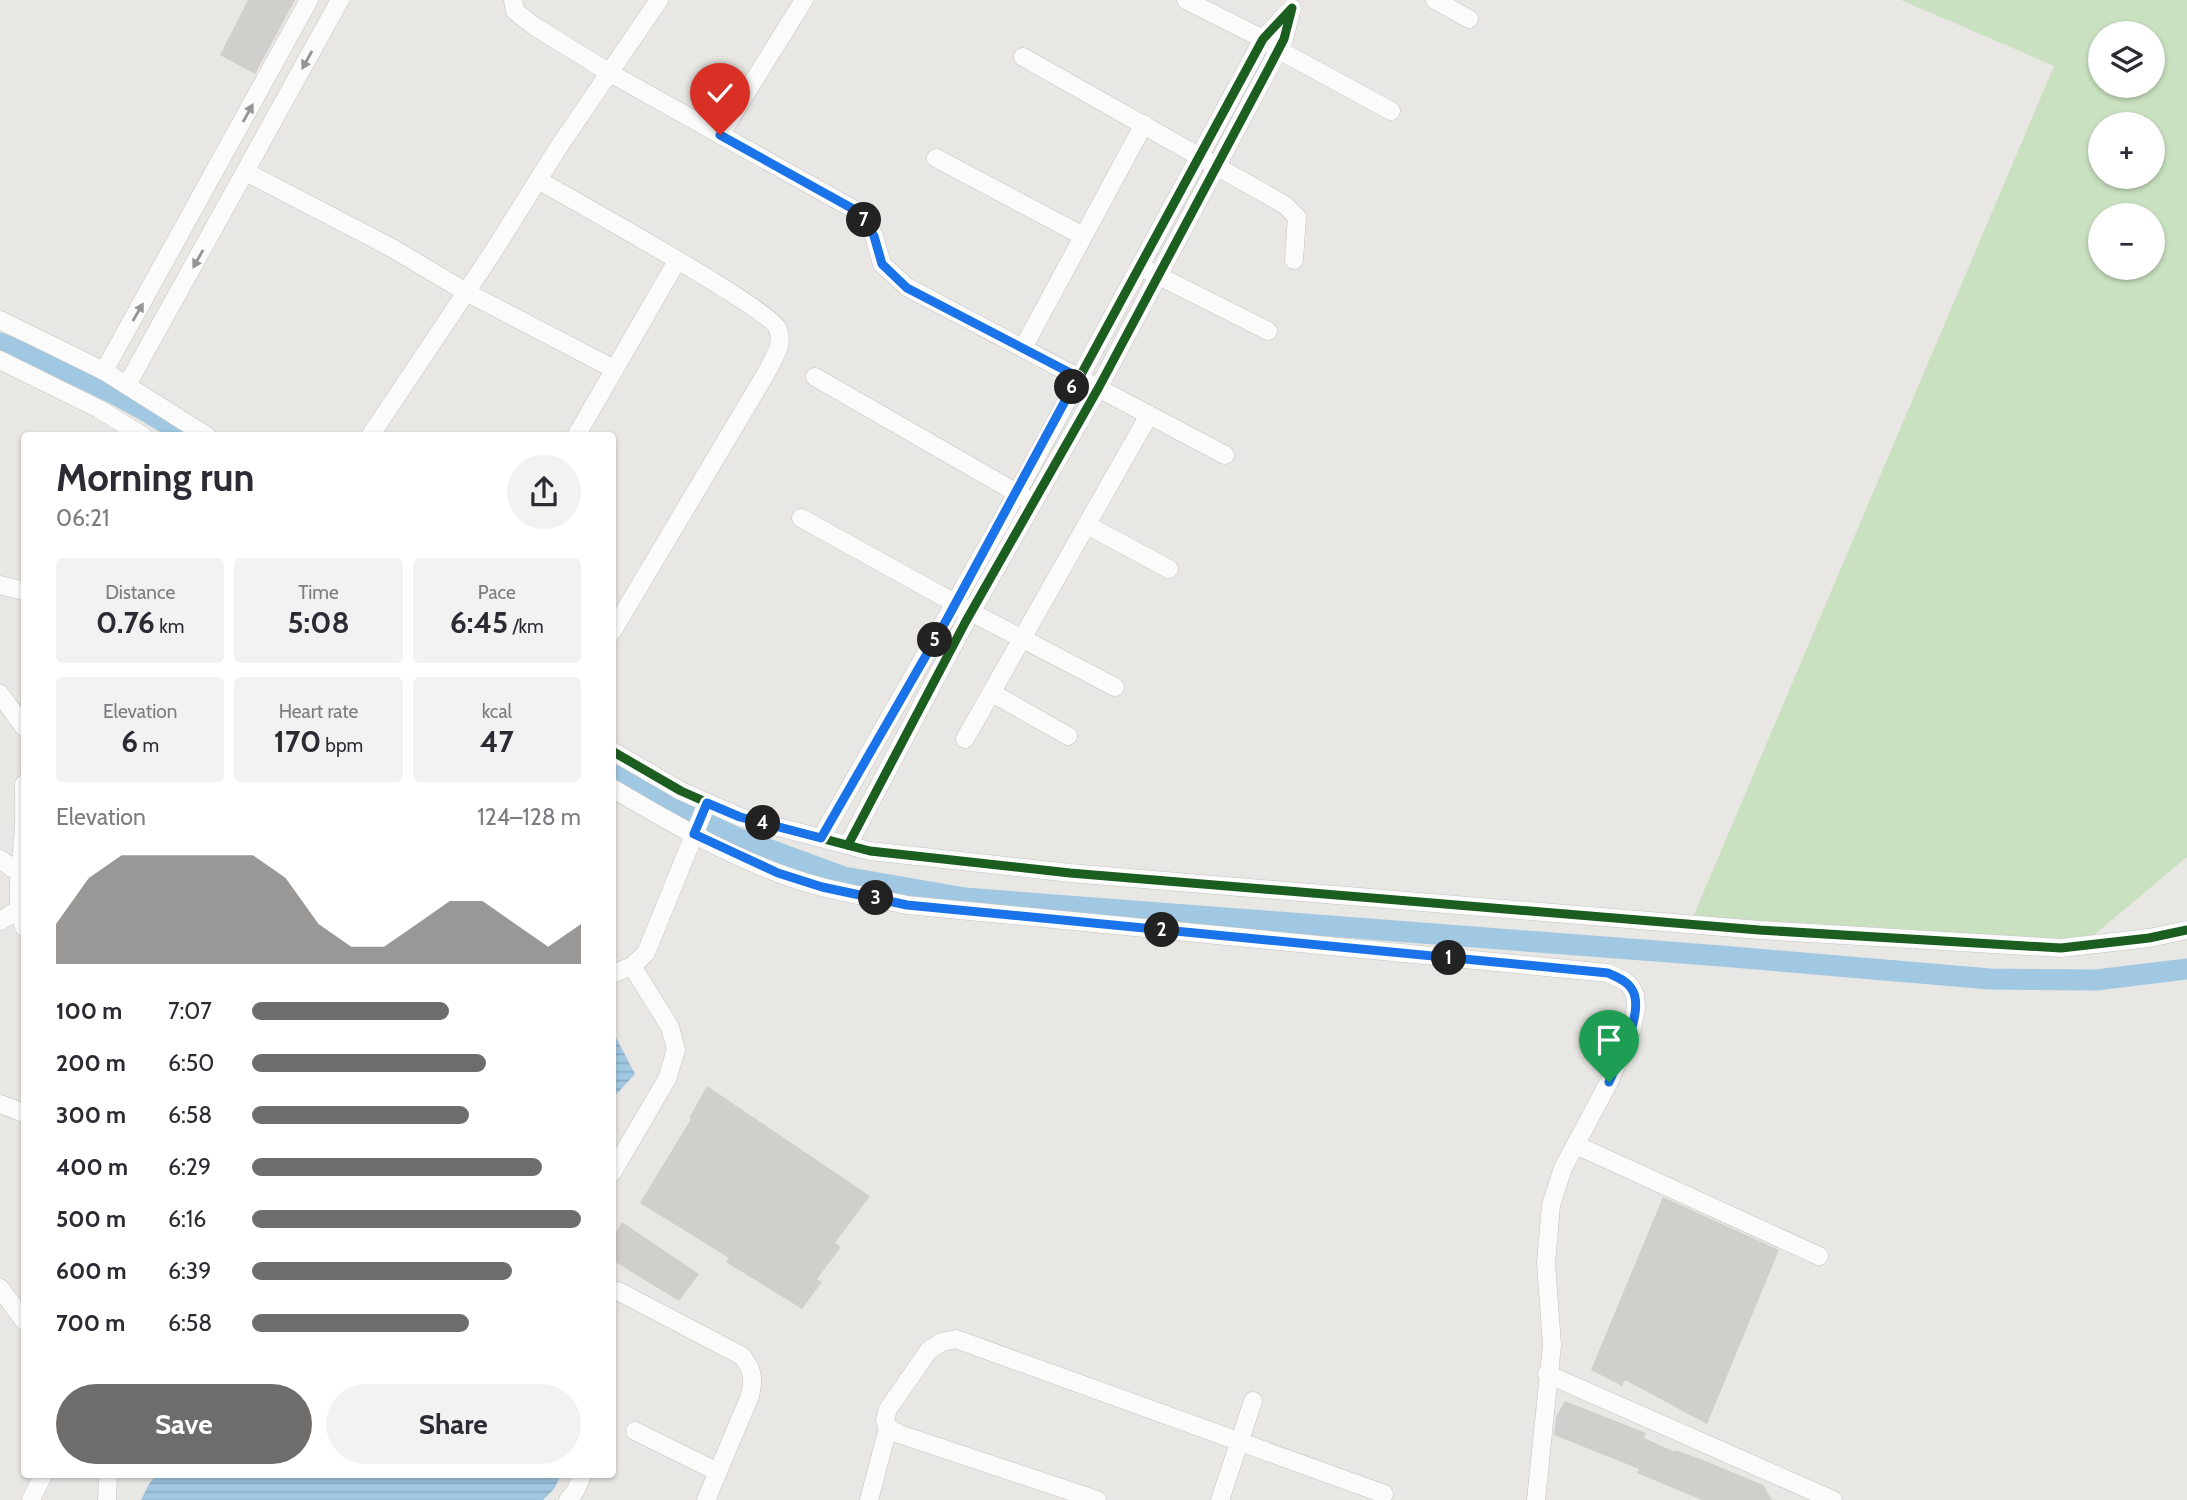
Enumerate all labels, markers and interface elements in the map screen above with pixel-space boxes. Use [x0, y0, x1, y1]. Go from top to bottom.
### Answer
map controls [2088, 21, 2165, 280]
button: layers [2088, 21, 2165, 98]
one-way arrow [302, 50, 313, 70]
pin [690, 63, 750, 135]
icon: check [701, 74, 739, 112]
one-way arrow [241, 102, 253, 122]
button: + [2088, 112, 2165, 189]
pin: 7 [846, 202, 882, 238]
button: − [2088, 203, 2165, 280]
text: 7 [859, 208, 868, 231]
one-way arrow [192, 250, 204, 269]
one-way arrow [132, 302, 144, 322]
pin: 6 [1054, 370, 1090, 404]
text: 6 [1066, 375, 1077, 398]
text: Morning run [56, 454, 255, 501]
button: share [507, 455, 581, 529]
text: 06:21 [56, 504, 109, 532]
text: Distance [105, 581, 175, 604]
text: Time [298, 581, 339, 604]
text: Pace [478, 581, 516, 604]
text: 0.76 [96, 604, 155, 641]
text: 5:08 [287, 604, 350, 641]
text: 6:45 [450, 604, 508, 641]
text: km [155, 615, 184, 638]
text: /km [508, 615, 544, 638]
pin: 5 [918, 622, 953, 658]
text: 5 [929, 628, 940, 651]
text: Elevation [103, 700, 177, 723]
text: Heart rate [279, 700, 358, 723]
text: kcal [482, 700, 512, 723]
text: 6 [121, 723, 138, 760]
text: 170 [274, 723, 321, 760]
text: 47 [480, 723, 514, 760]
text: m [138, 734, 159, 757]
text: bpm [321, 734, 363, 757]
text: Elevation [56, 803, 146, 831]
text: 124–128 m [477, 803, 581, 831]
pin: 4 [746, 806, 780, 840]
text: 4 [757, 811, 768, 834]
pin: 3 [858, 880, 894, 916]
text: 3 [870, 886, 881, 909]
pin: 2 [1144, 912, 1180, 948]
text: 2 [1156, 918, 1167, 941]
pin: 1 [1432, 940, 1466, 976]
text: 1 [1445, 946, 1452, 969]
text: 100 m [56, 997, 122, 1025]
text: 7:07 [168, 997, 212, 1025]
pin [1579, 1010, 1639, 1082]
icon: arrive [1590, 1021, 1628, 1059]
text: 200 m [56, 1049, 126, 1077]
text: 6:50 [168, 1049, 214, 1077]
text: 300 m [56, 1101, 126, 1129]
text: 6:58 [168, 1101, 212, 1129]
text: 400 m [56, 1153, 128, 1181]
text: 6:29 [168, 1153, 211, 1181]
text: 500 m [56, 1205, 126, 1233]
text: 6:16 [168, 1205, 206, 1233]
text: 600 m [56, 1257, 127, 1285]
text: 6:39 [168, 1257, 211, 1285]
text: 700 m [56, 1309, 125, 1337]
text: 6:58 [168, 1309, 212, 1337]
button: Save [56, 1384, 312, 1464]
button: Share [326, 1384, 581, 1464]

